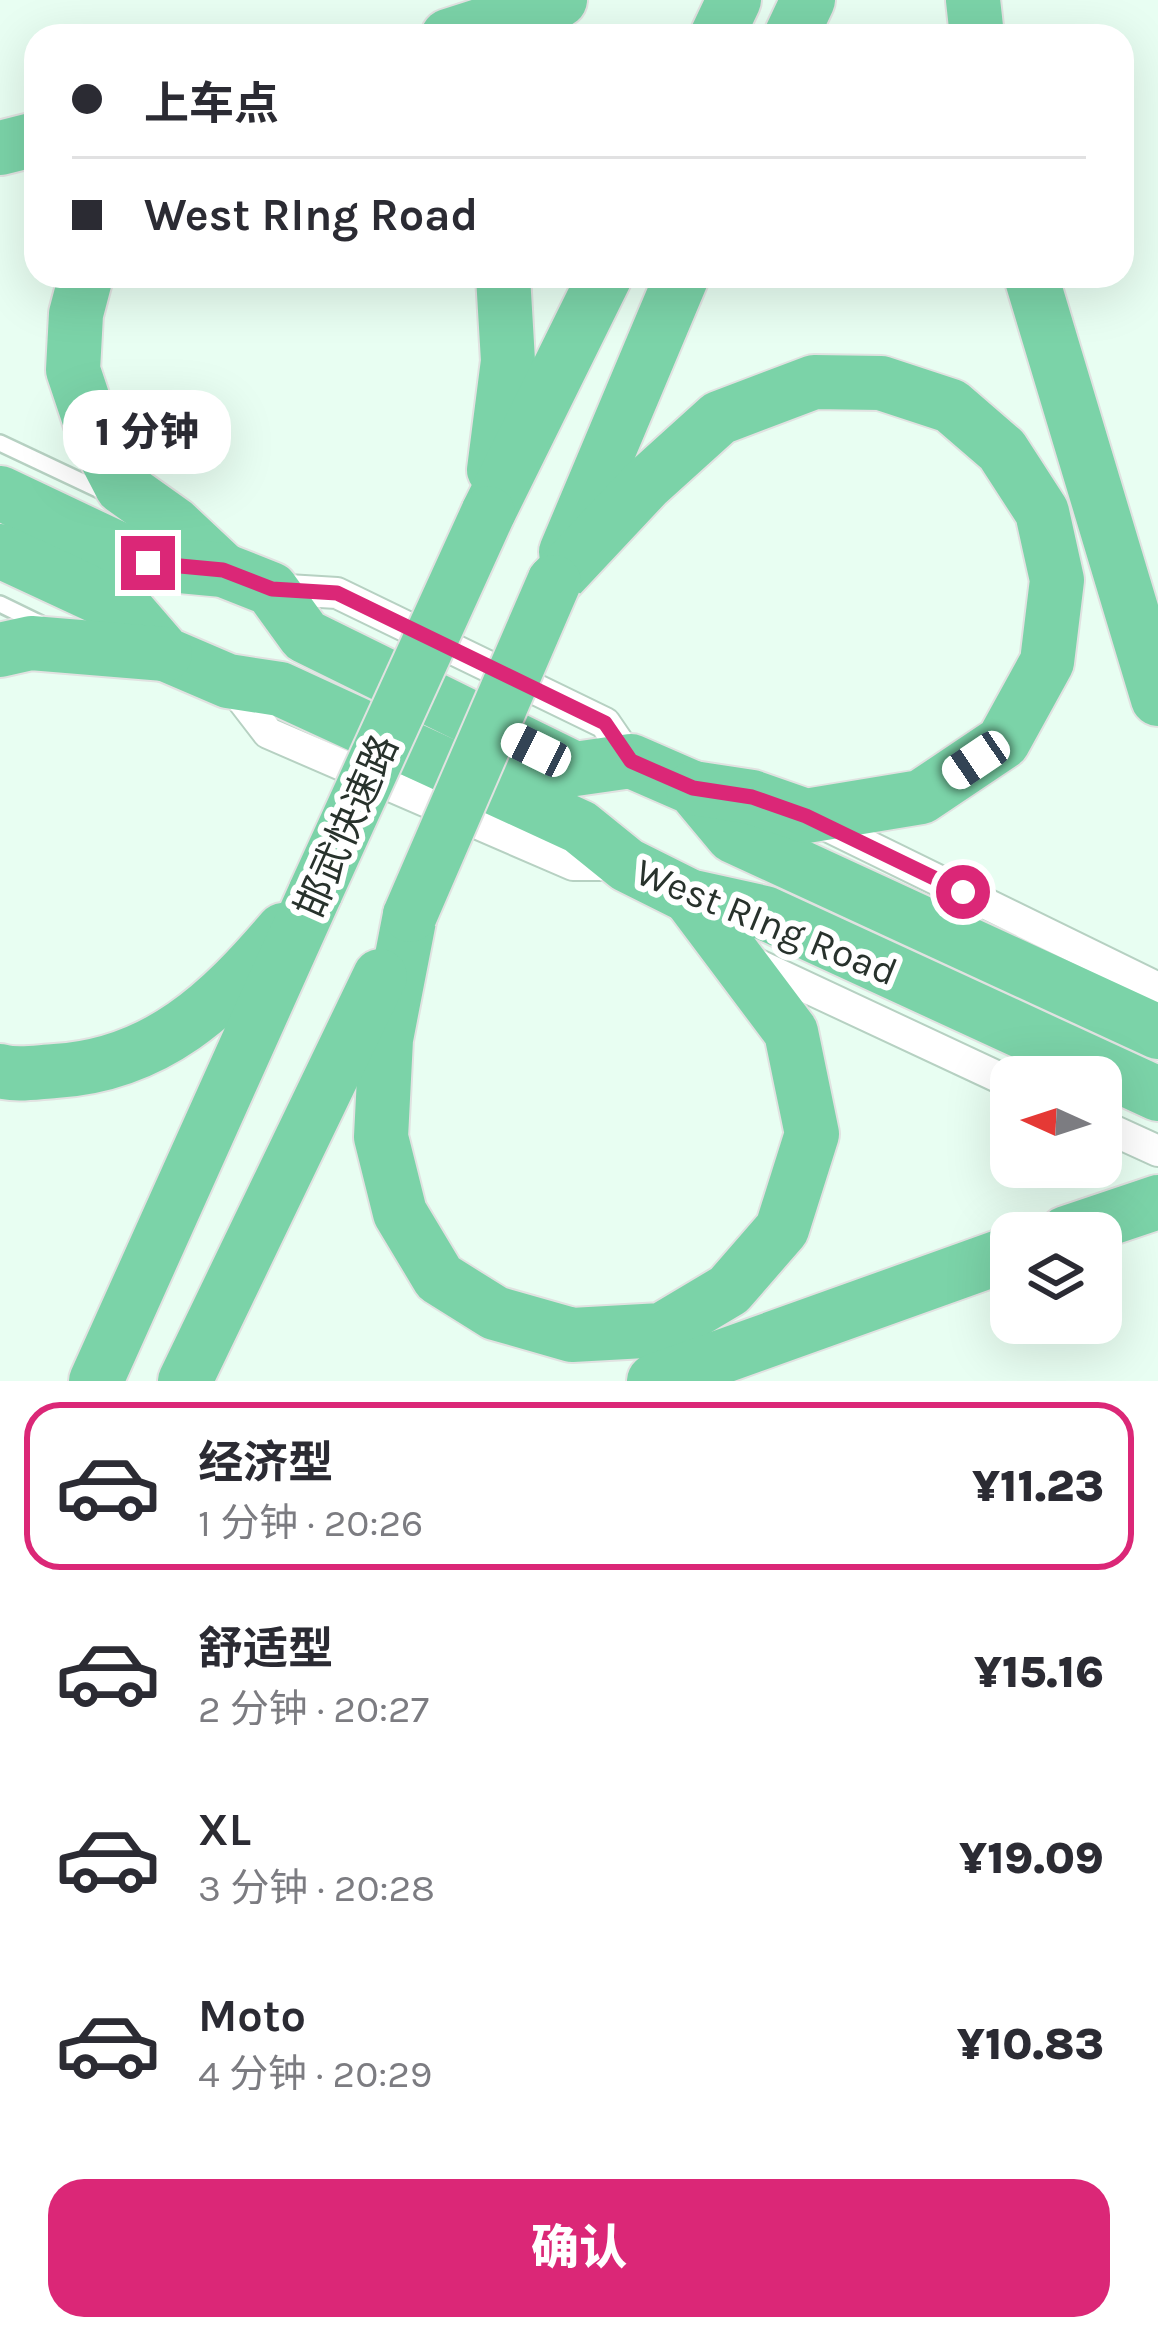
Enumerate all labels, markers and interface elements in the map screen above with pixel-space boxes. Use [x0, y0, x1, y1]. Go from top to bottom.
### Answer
text: 上车点 [144, 78, 279, 130]
text: West RIng Road [144, 189, 478, 241]
callout: 1 分钟 [64, 389, 232, 473]
text: 1 分钟 [95, 409, 199, 455]
route end [121, 536, 175, 590]
car [496, 718, 576, 782]
car [936, 725, 1016, 795]
street label: 邯武快速路 [286, 728, 408, 925]
street label: West RIng Road [629, 849, 904, 995]
route start [936, 865, 990, 919]
north arrow [990, 1056, 1122, 1188]
map controls [990, 1056, 1122, 1344]
button: layers [990, 1212, 1122, 1344]
icon: car [54, 1432, 162, 1540]
text: 经济型 [198, 1437, 333, 1489]
text: ¥11.23 [972, 1460, 1104, 1512]
text: 1 分钟 · 20:26 [198, 1500, 423, 1546]
icon: car [54, 1618, 162, 1726]
text: 舒适型 [198, 1623, 333, 1675]
text: ¥15.16 [974, 1646, 1104, 1698]
text: 2 分钟 · 20:27 [198, 1686, 429, 1732]
icon: car [54, 1804, 162, 1912]
text: XL [198, 1804, 251, 1856]
text: ¥19.09 [959, 1832, 1104, 1884]
text: 3 分钟 · 20:28 [198, 1865, 435, 1911]
icon: car [54, 1990, 162, 2098]
text: Moto [198, 1990, 306, 2042]
text: ¥10.83 [957, 2018, 1104, 2070]
text: 4 分钟 · 20:29 [198, 2051, 433, 2097]
button: 确认 [48, 2179, 1110, 2317]

